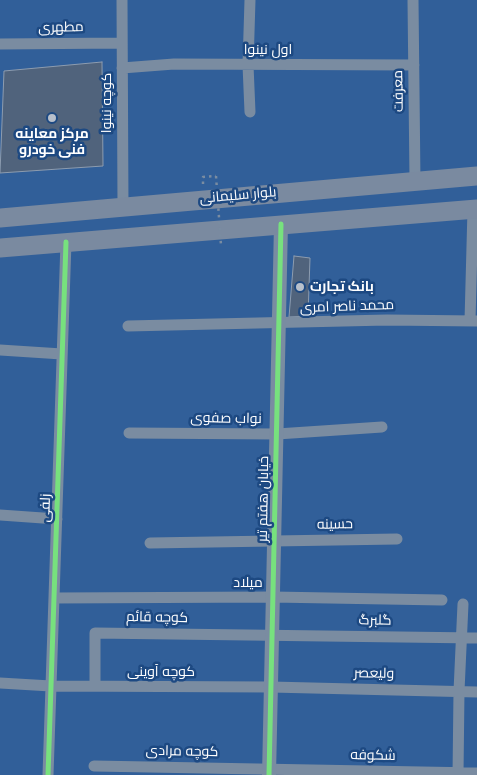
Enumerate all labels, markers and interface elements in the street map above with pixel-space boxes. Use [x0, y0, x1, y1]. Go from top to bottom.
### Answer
street label: مطهری [38, 19, 84, 37]
street label: اول نینوا [244, 42, 292, 58]
street label: معرفت [390, 70, 408, 112]
street label: کوچه نینوا [99, 73, 115, 133]
marker: مرکز معاینه فنی خودرو [46, 112, 58, 124]
place label: مرکز معاینه فنی خودرو [15, 126, 89, 158]
street label: بلوار سلیمانی [199, 184, 277, 208]
place label: بانک تجارت [310, 279, 374, 295]
marker: بانک تجارت [294, 281, 306, 293]
street label: محمد ناصر امری [300, 297, 394, 317]
street label: نواب صفوی [190, 410, 262, 428]
street label: خیابان هفتم تیر [255, 456, 273, 542]
street label: زلفی [37, 493, 55, 523]
street label: حسینه [317, 516, 353, 534]
street label: میلاد [233, 575, 263, 591]
street label: کوچه قائم [126, 609, 188, 627]
street label: گلبرگ [358, 612, 392, 630]
street label: کوچه آوینی [127, 664, 195, 680]
street label: ولیعصر [354, 665, 394, 683]
street label: کوچه مرادی [146, 743, 218, 761]
street label: شکوفه [350, 747, 396, 765]

